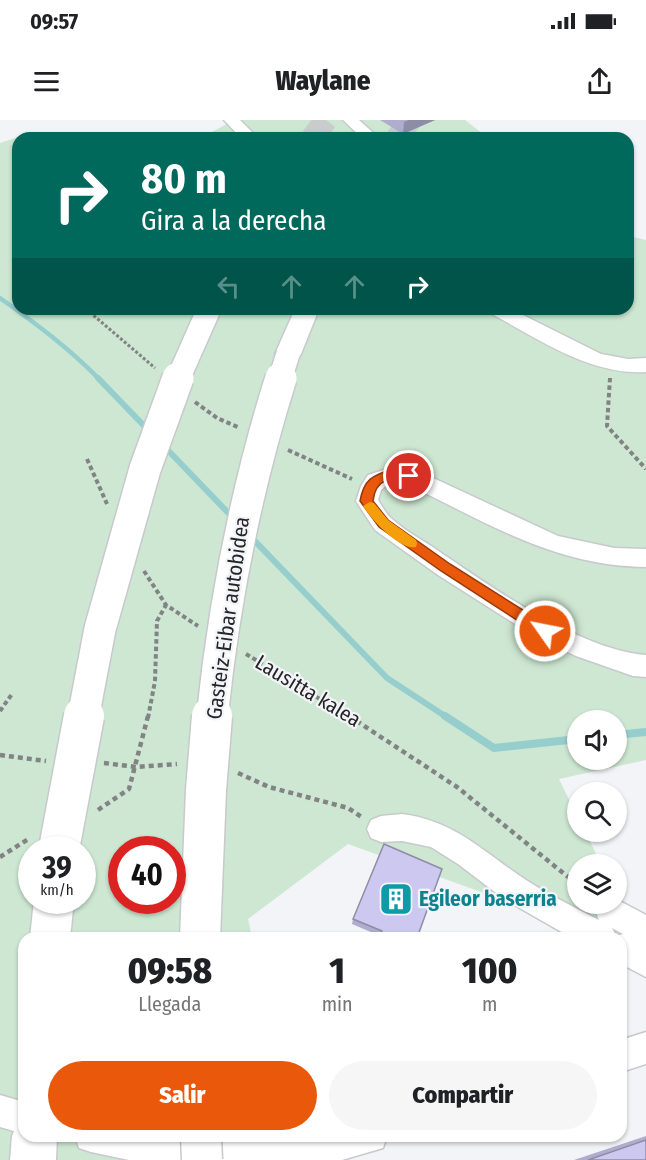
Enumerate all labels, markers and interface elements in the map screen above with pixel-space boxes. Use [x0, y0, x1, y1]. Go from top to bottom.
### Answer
text: 09:57 [30, 8, 78, 35]
icon: menu [30, 65, 63, 98]
text: Waylane [275, 65, 371, 97]
icon: share [583, 65, 616, 98]
text: 80 m [141, 154, 227, 204]
icon: right [42, 156, 120, 234]
text: Gira a la derecha [141, 205, 326, 237]
icon: left [212, 270, 245, 303]
icon: ahead [275, 270, 308, 303]
icon: ahead [338, 270, 371, 303]
icon: right [401, 270, 434, 303]
pin [383, 450, 434, 501]
icon: arrive [392, 459, 425, 492]
street label: Gasteiz-Eibar autobidea [201, 515, 255, 721]
position arrow [513, 599, 577, 663]
street label: Lausitta kalea [250, 649, 366, 733]
map controls [567, 710, 627, 914]
button: sound [567, 710, 627, 770]
button: search [567, 782, 627, 842]
speed limit sign: 40 [108, 836, 186, 914]
text: 39 [42, 850, 72, 886]
button: layers [567, 854, 627, 914]
text: km/h [40, 881, 74, 899]
building icon: Egileor baserria [378, 881, 414, 917]
place label: Egileor baserria [419, 886, 557, 912]
text: 09:58 [127, 949, 212, 993]
text: 1 [329, 949, 345, 993]
text: 100 [462, 949, 518, 993]
text: Llegada [138, 992, 201, 1016]
text: min [322, 992, 353, 1016]
text: m [482, 992, 497, 1016]
button: Salir [48, 1061, 317, 1130]
button: Compartir [329, 1061, 597, 1130]

